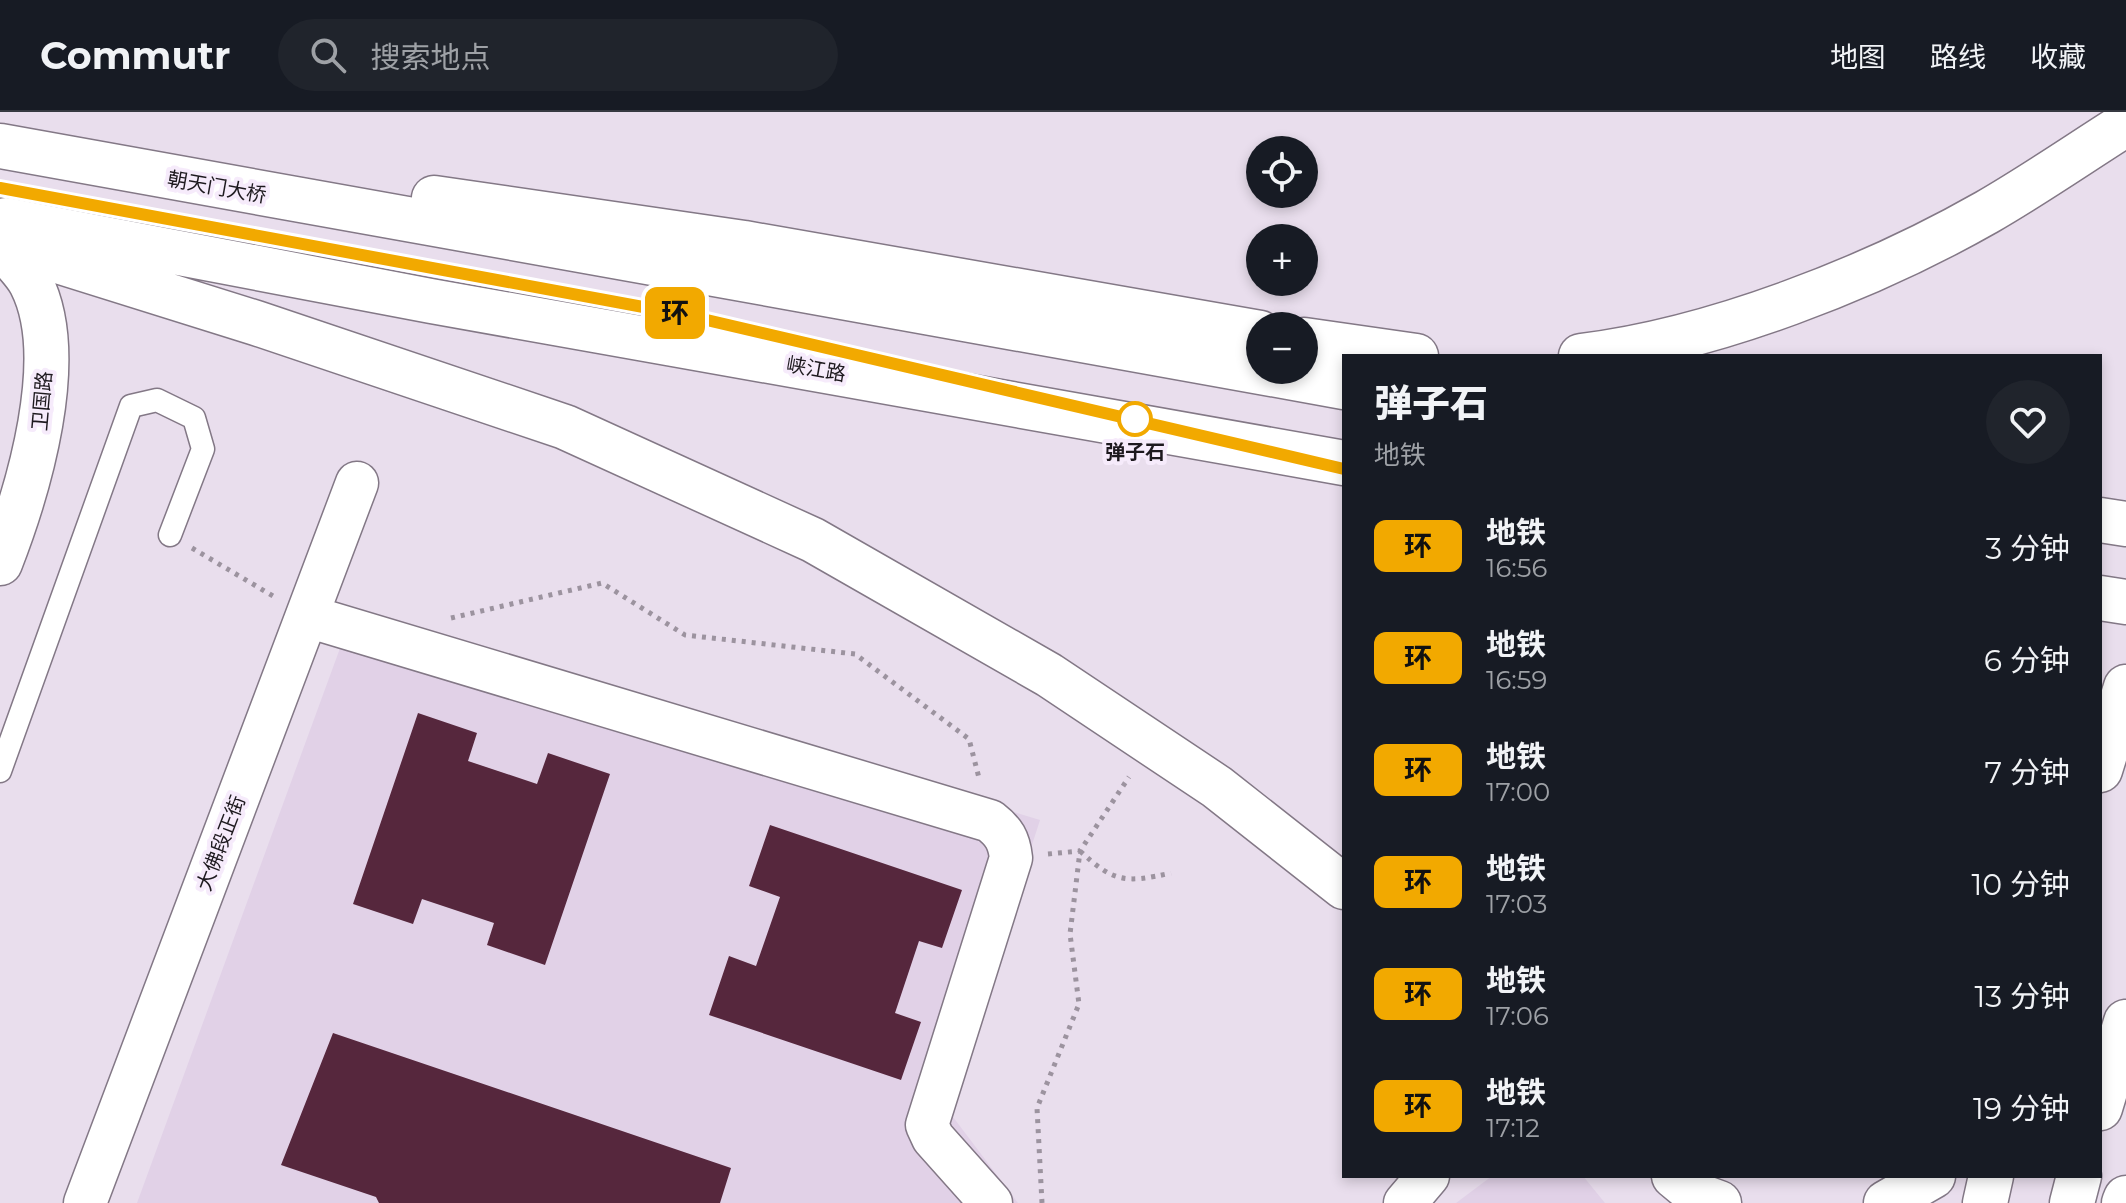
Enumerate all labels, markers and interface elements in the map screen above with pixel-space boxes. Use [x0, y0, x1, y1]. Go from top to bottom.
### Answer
search box [278, 19, 838, 91]
text: Commutr [40, 32, 230, 79]
icon: search [306, 33, 350, 77]
text: 搜索地点 [370, 39, 490, 76]
text: 地图 [1830, 40, 1886, 74]
text: 路线 [1930, 40, 1986, 74]
text: 收藏 [2030, 40, 2086, 74]
map controls [1246, 136, 1318, 384]
button: locate [1246, 136, 1318, 208]
street label: 朝天门大桥 [166, 166, 268, 208]
button: + [1246, 224, 1318, 296]
line badge: 环 [649, 287, 701, 339]
text: 环 [661, 296, 689, 330]
button: − [1246, 312, 1318, 384]
street label: 峡江路 [784, 352, 848, 386]
street label: 卫国路 [27, 370, 57, 432]
text: 弹子石 [1374, 380, 1488, 427]
button: heart [1986, 380, 2070, 464]
marker: 弹子石 [1118, 402, 1152, 436]
text: 地铁 [1374, 439, 1426, 471]
place label: 弹子石 [1105, 440, 1165, 464]
text: 地铁 [1486, 514, 1546, 551]
text: 环 [1404, 529, 1432, 563]
text: 3 分钟 [1985, 530, 2070, 567]
text: 16:56 [1486, 552, 1547, 584]
text: 地铁 [1486, 626, 1546, 663]
text: 环 [1404, 641, 1432, 675]
text: 6 分钟 [1984, 642, 2070, 679]
text: 16:59 [1486, 664, 1547, 696]
text: 地铁 [1486, 738, 1546, 775]
text: 环 [1404, 753, 1432, 787]
text: 7 分钟 [1984, 754, 2070, 791]
text: 17:00 [1486, 776, 1550, 808]
street label: 大佛段正街 [192, 792, 250, 894]
text: 地铁 [1486, 850, 1546, 887]
text: 环 [1404, 865, 1432, 899]
text: 10 分钟 [1971, 866, 2070, 903]
text: 17:03 [1486, 888, 1547, 920]
text: 地铁 [1486, 962, 1546, 999]
text: 环 [1404, 977, 1432, 1011]
text: 13 分钟 [1974, 978, 2070, 1015]
text: 17:06 [1486, 1000, 1549, 1032]
text: 地铁 [1486, 1074, 1546, 1111]
text: 环 [1404, 1089, 1432, 1123]
text: 19 分钟 [1973, 1090, 2070, 1127]
text: 17:12 [1486, 1112, 1540, 1144]

